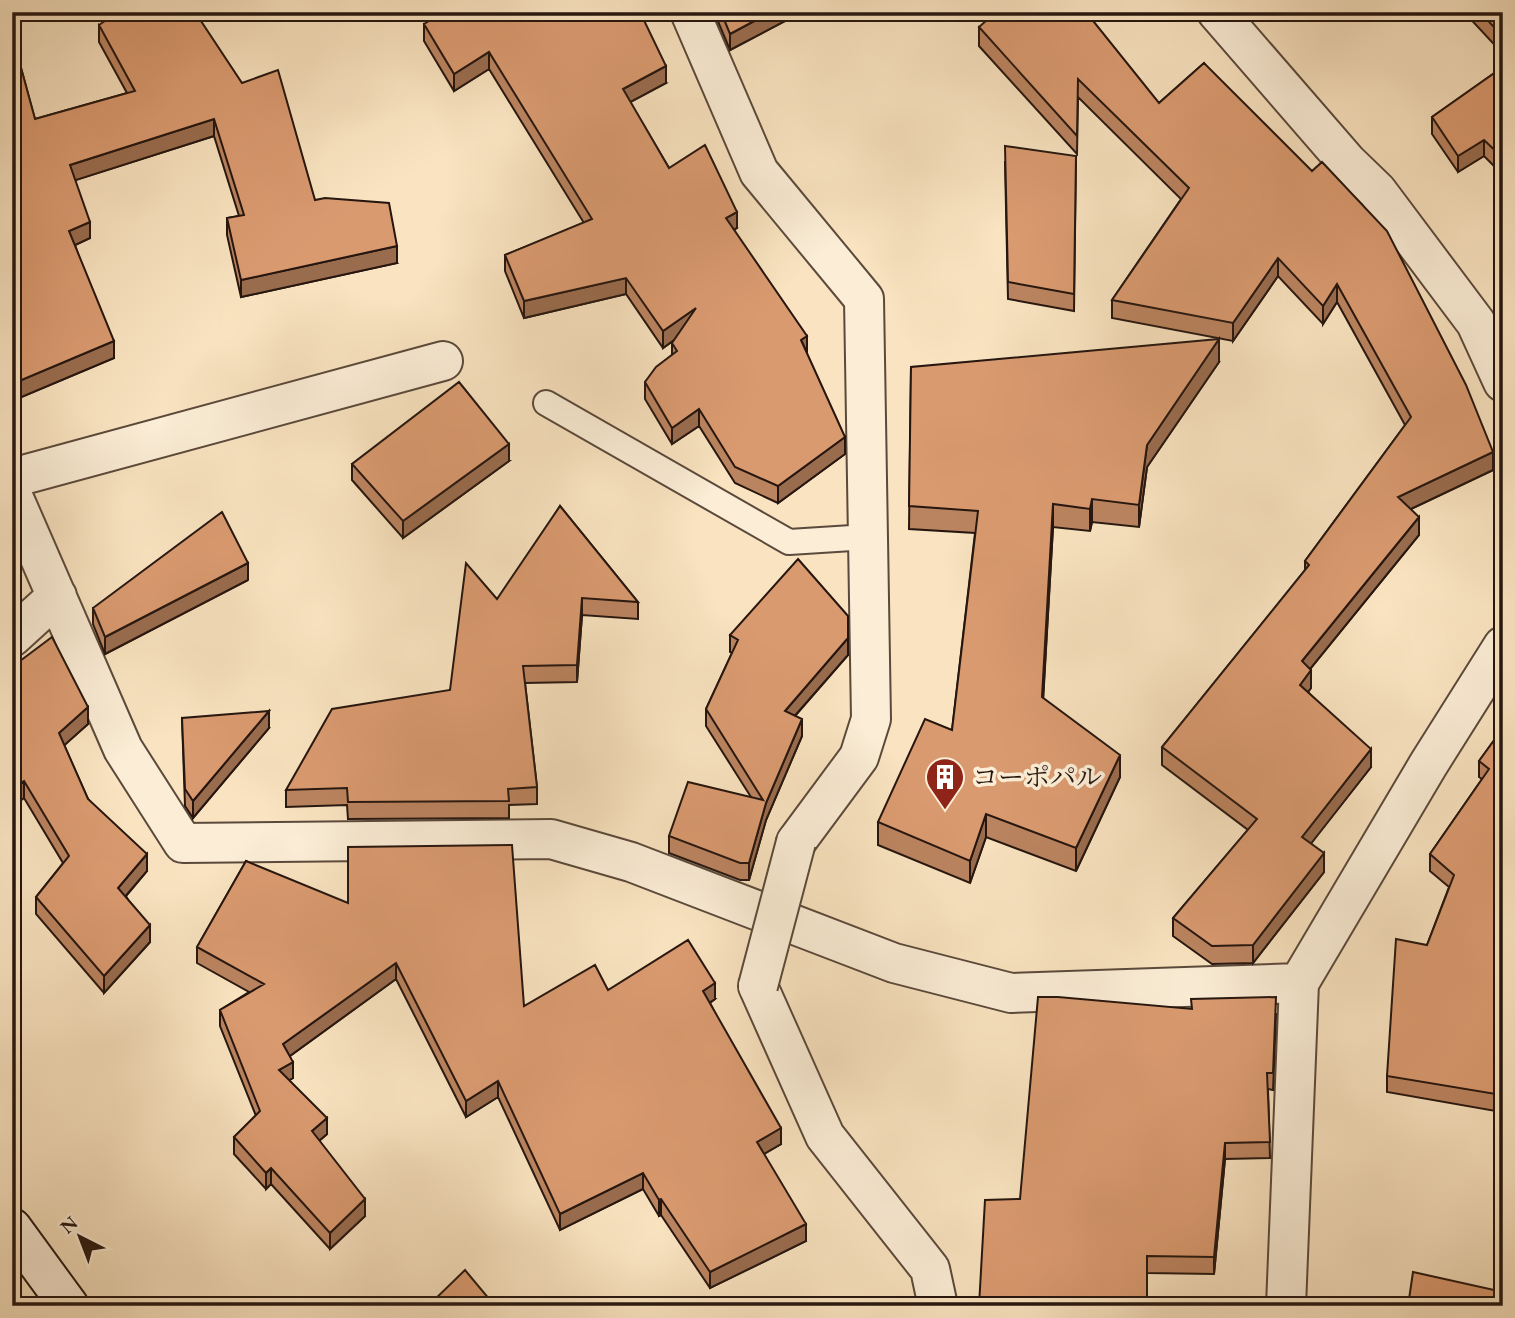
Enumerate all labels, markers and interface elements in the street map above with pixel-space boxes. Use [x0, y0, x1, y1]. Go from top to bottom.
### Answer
building icon: コーポパル [924, 756, 966, 811]
place label: コーポパル [972, 760, 1102, 794]
north arrow [46, 1202, 116, 1272]
text: N [55, 1210, 84, 1239]

